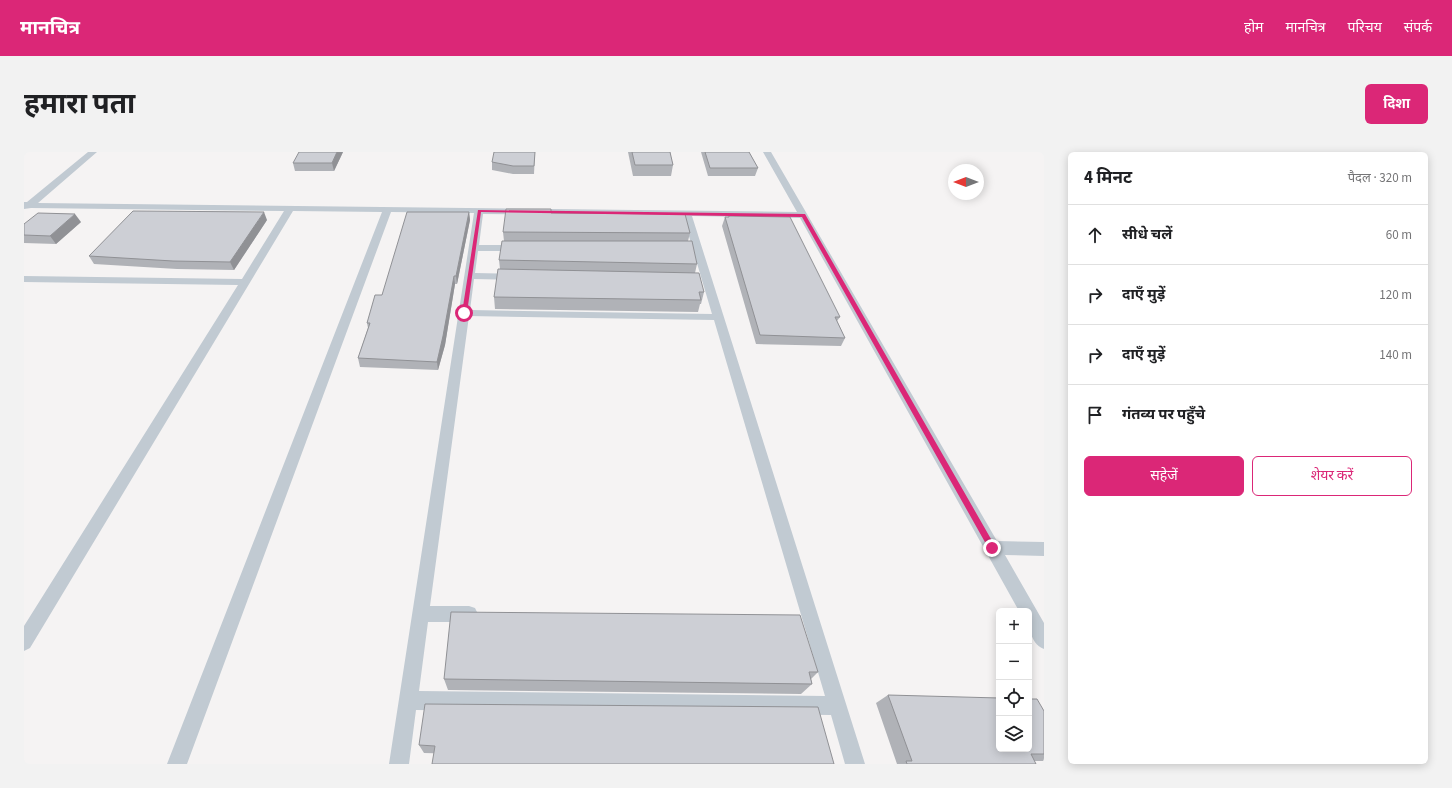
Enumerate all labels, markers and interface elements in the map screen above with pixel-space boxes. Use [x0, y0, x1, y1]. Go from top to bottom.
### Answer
text: मानचित्र [20, 15, 80, 42]
text: होम [1244, 18, 1263, 38]
text: मानचित्र [1285, 18, 1326, 38]
text: परिचय [1348, 18, 1382, 38]
text: संपर्क [1404, 18, 1432, 38]
text: हमारा पता [24, 84, 135, 124]
button: दिशा [1365, 84, 1428, 124]
north arrow [948, 164, 984, 200]
text: 4 मिनट [1084, 166, 1132, 190]
text: पैदल · 320 m [1348, 169, 1412, 187]
icon: ahead [1084, 224, 1106, 246]
text: सीधे चलें [1122, 224, 1172, 245]
text: 60 m [1386, 226, 1412, 244]
icon: right [1084, 284, 1106, 306]
text: दाएँ मुड़ें [1122, 284, 1165, 305]
text: 120 m [1379, 286, 1412, 304]
route start [455, 304, 473, 322]
icon: right [1084, 344, 1106, 366]
text: दाएँ मुड़ें [1122, 344, 1165, 365]
text: 140 m [1379, 346, 1412, 364]
icon: arrive [1084, 404, 1106, 426]
text: गंतव्य पर पहुँचे [1122, 404, 1205, 425]
button: सहेजें [1084, 456, 1244, 496]
button: शेयर करें [1252, 456, 1412, 496]
route end [983, 539, 1001, 557]
map controls [996, 608, 1032, 752]
button: + [996, 608, 1032, 644]
button: − [996, 644, 1032, 680]
button: locate [996, 680, 1032, 716]
button: layers [996, 716, 1032, 752]

